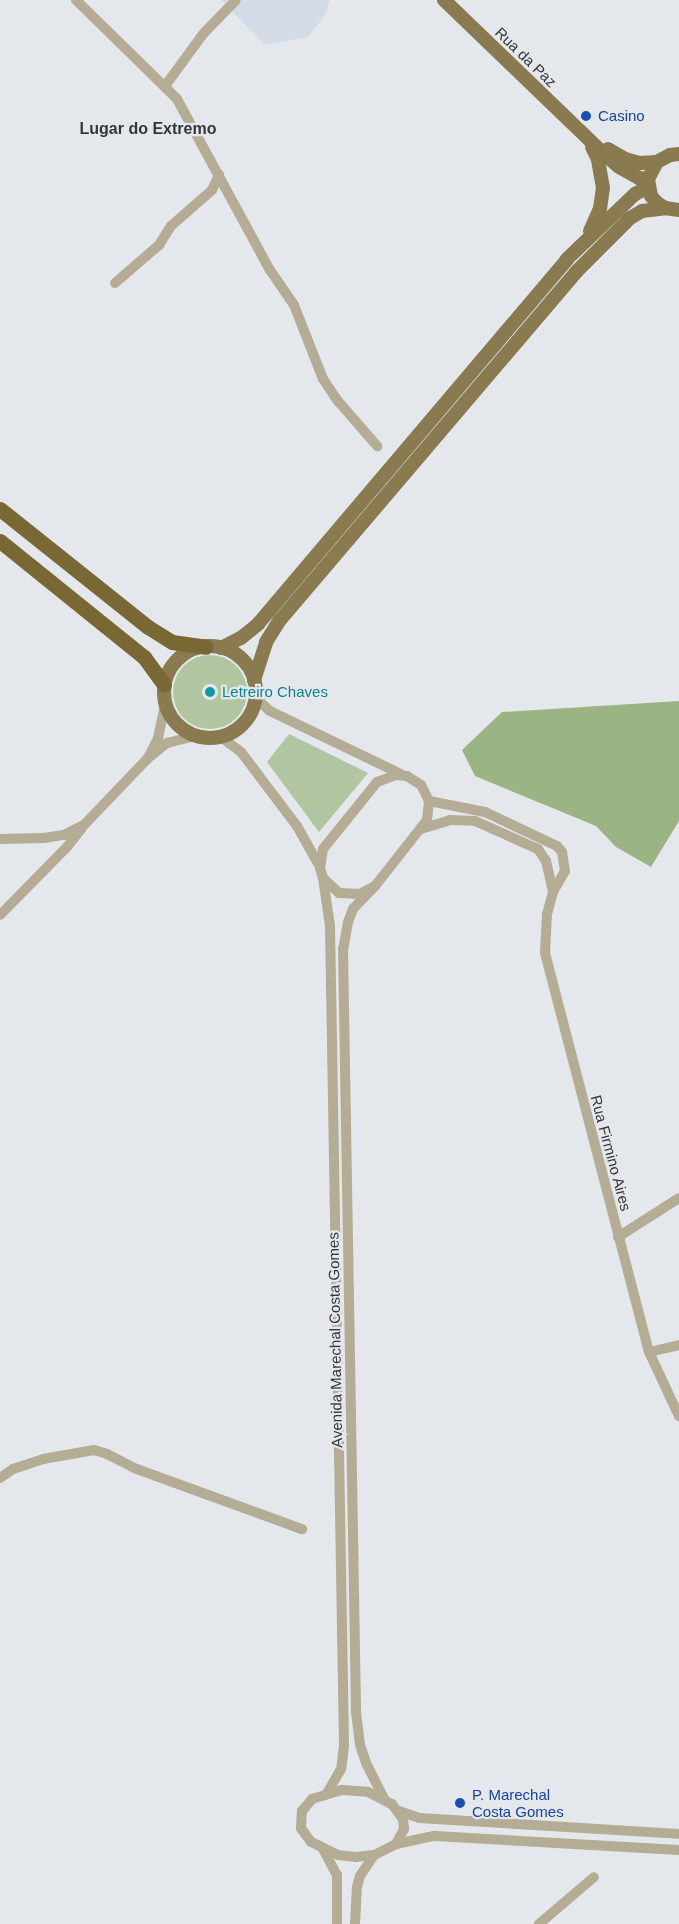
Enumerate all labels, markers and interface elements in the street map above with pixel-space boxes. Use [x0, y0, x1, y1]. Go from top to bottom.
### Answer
street label: Rua da Paz [492, 23, 560, 91]
place label: Casino [598, 107, 645, 125]
marker: Casino [579, 109, 593, 123]
district label: Lugar do Extremo [80, 119, 216, 139]
place label: Letreiro Chaves [222, 683, 328, 701]
marker: Letreiro Chaves [203, 685, 217, 699]
street label: Rua Firmino Aires [587, 1093, 635, 1213]
street label: Avenida Marechal Costa Gomes [324, 1232, 346, 1448]
place label: P. Marechal Costa Gomes [472, 1785, 564, 1820]
marker: P. Marechal Costa Gomes [453, 1796, 467, 1810]

